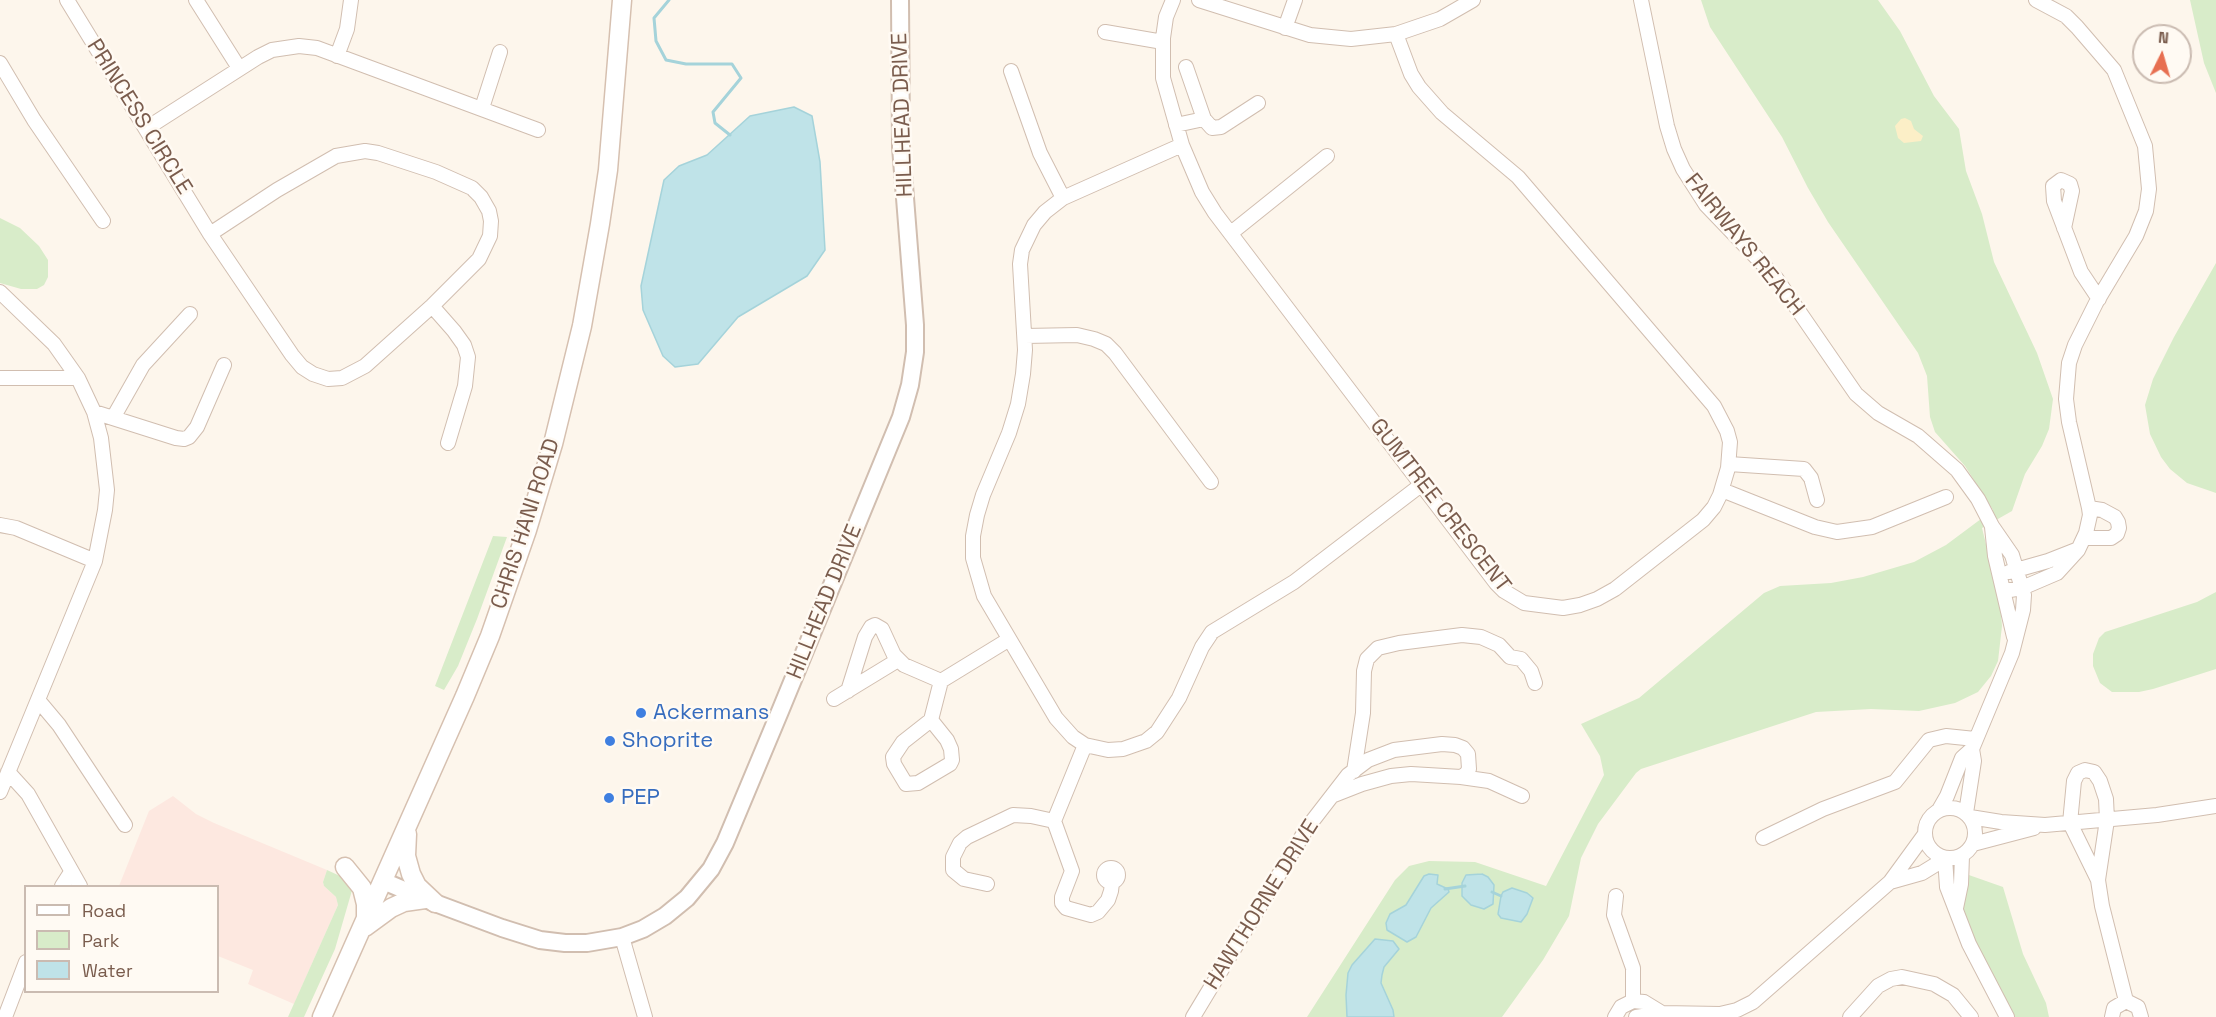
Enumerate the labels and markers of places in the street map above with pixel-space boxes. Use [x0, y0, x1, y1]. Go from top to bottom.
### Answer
place label: Ackermans [653, 700, 769, 726]
marker: Ackermans [634, 706, 648, 720]
place label: Shoprite [622, 728, 713, 754]
marker: Shoprite [603, 734, 617, 748]
place label: PEP [621, 785, 660, 811]
marker: PEP [602, 791, 616, 805]

